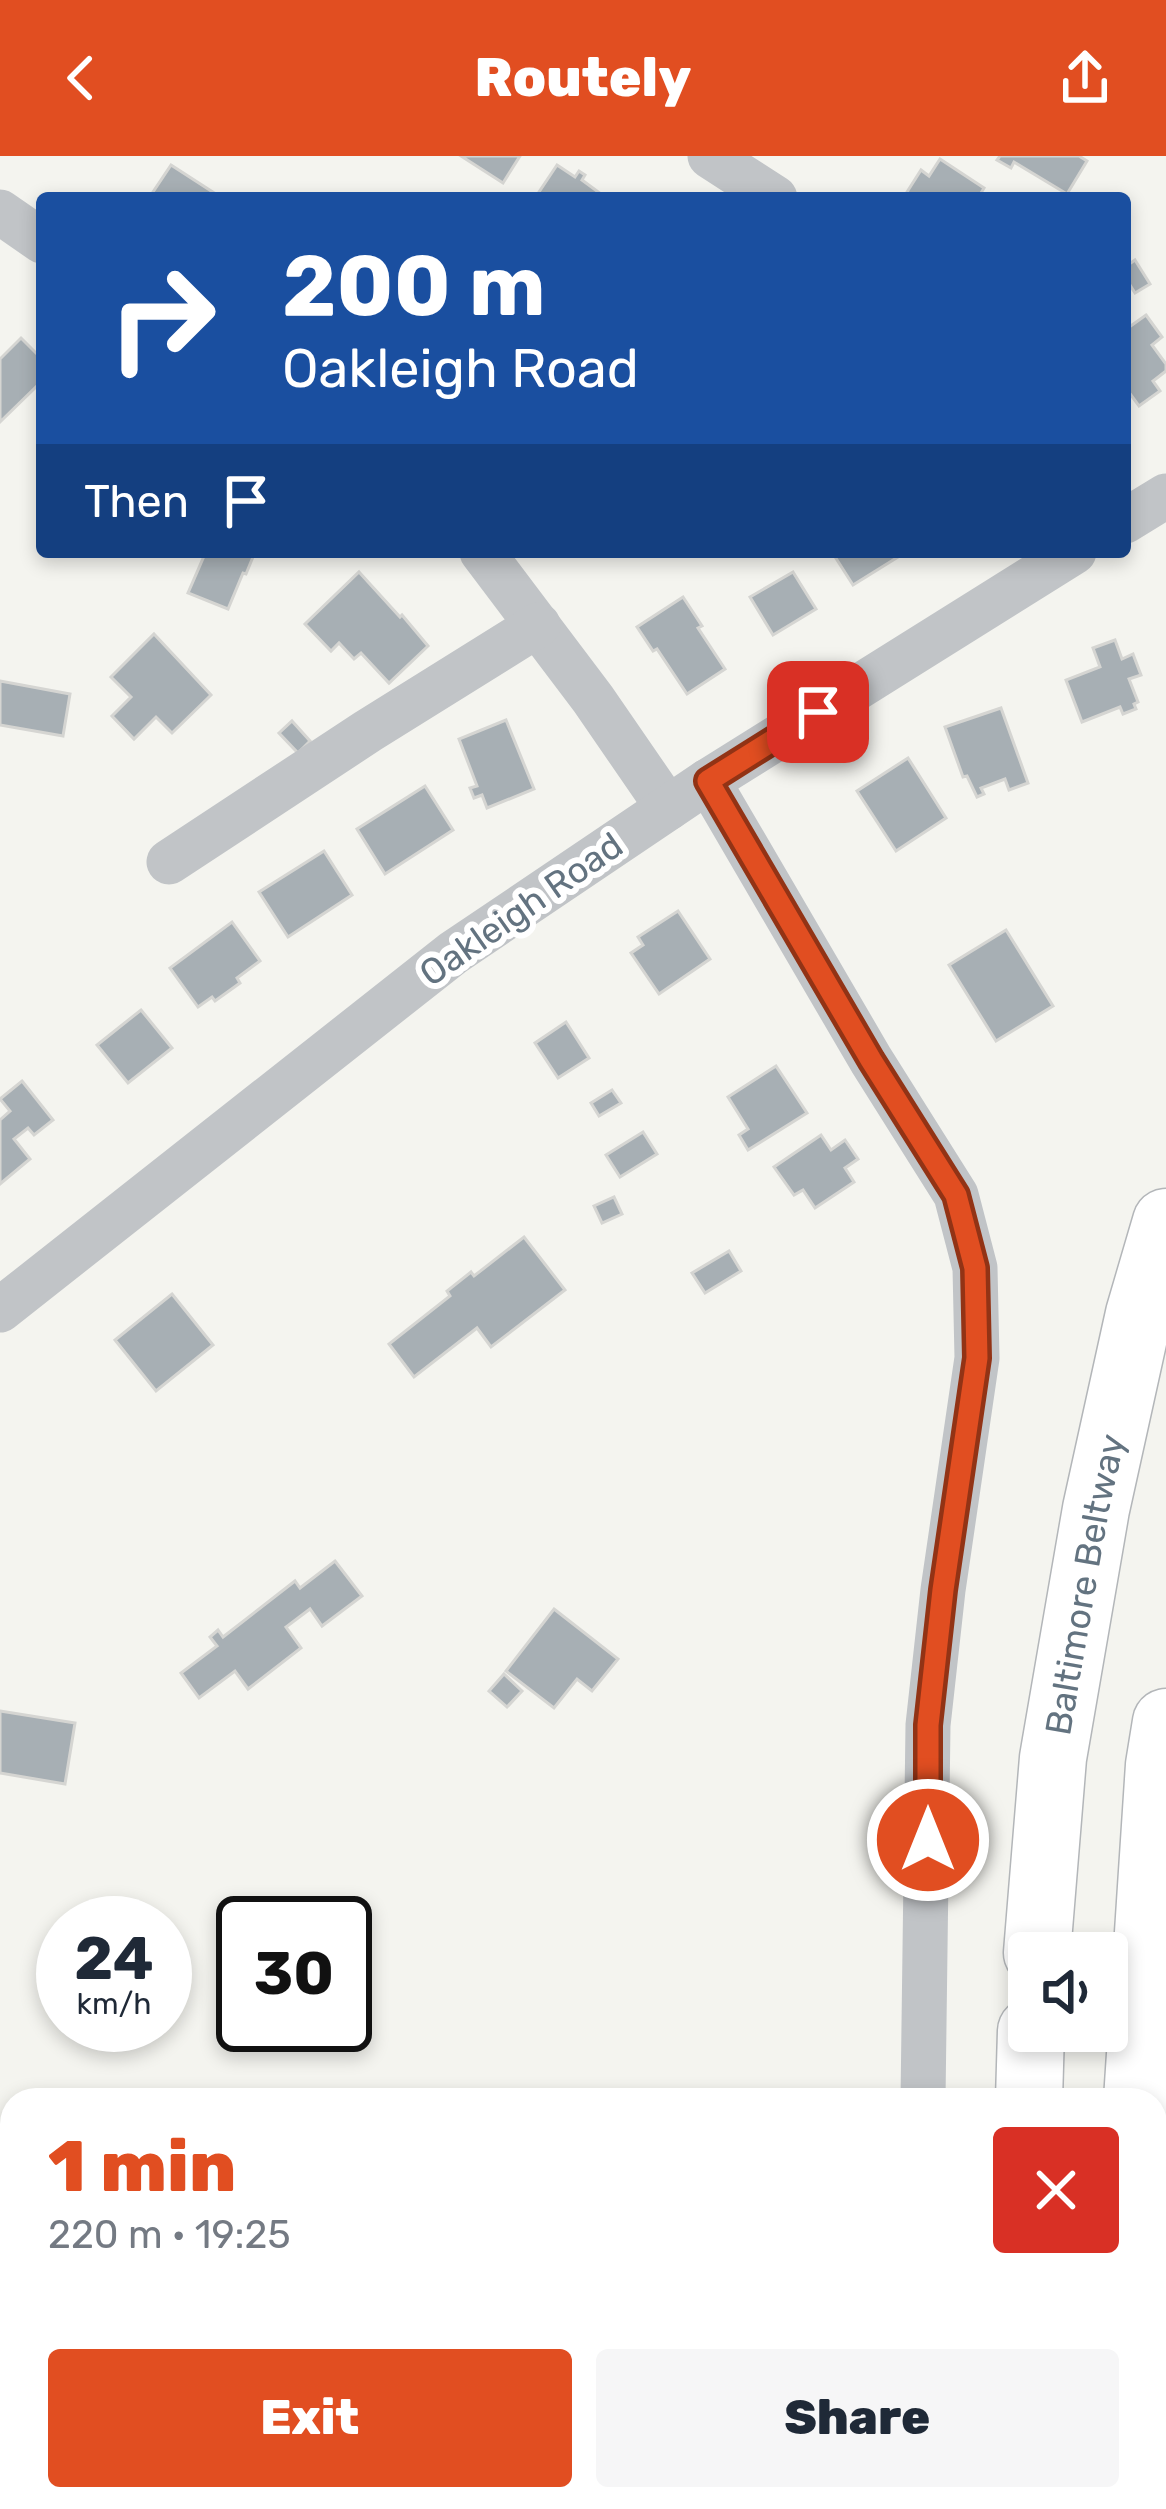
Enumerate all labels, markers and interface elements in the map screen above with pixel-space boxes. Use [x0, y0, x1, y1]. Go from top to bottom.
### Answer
icon: back [48, 45, 114, 111]
icon: share [1052, 45, 1118, 111]
text: Routely [475, 46, 691, 110]
text: 200 m [282, 236, 546, 336]
icon: right [84, 240, 240, 396]
text: Oakleigh Road [282, 337, 639, 401]
icon: arrive [213, 468, 279, 534]
text: Then [84, 475, 189, 528]
pin [767, 661, 869, 763]
icon: arrive [785, 679, 851, 745]
street label: Oakleigh Road [411, 823, 631, 995]
street label: Baltimore Beltway [1036, 1430, 1133, 1738]
position arrow [865, 1777, 991, 1903]
speed limit sign: 30 [216, 1896, 372, 2052]
text: 24 [74, 1923, 154, 1994]
map controls [1008, 1932, 1128, 2052]
button: sound [1008, 1932, 1128, 2052]
text: km/h [77, 1986, 151, 2022]
text: 1 min [48, 2124, 236, 2209]
button: close [993, 2127, 1119, 2253]
text: 220 m · 19:25 [48, 2212, 291, 2258]
button: Exit [48, 2349, 572, 2487]
button: Share [596, 2349, 1119, 2487]

